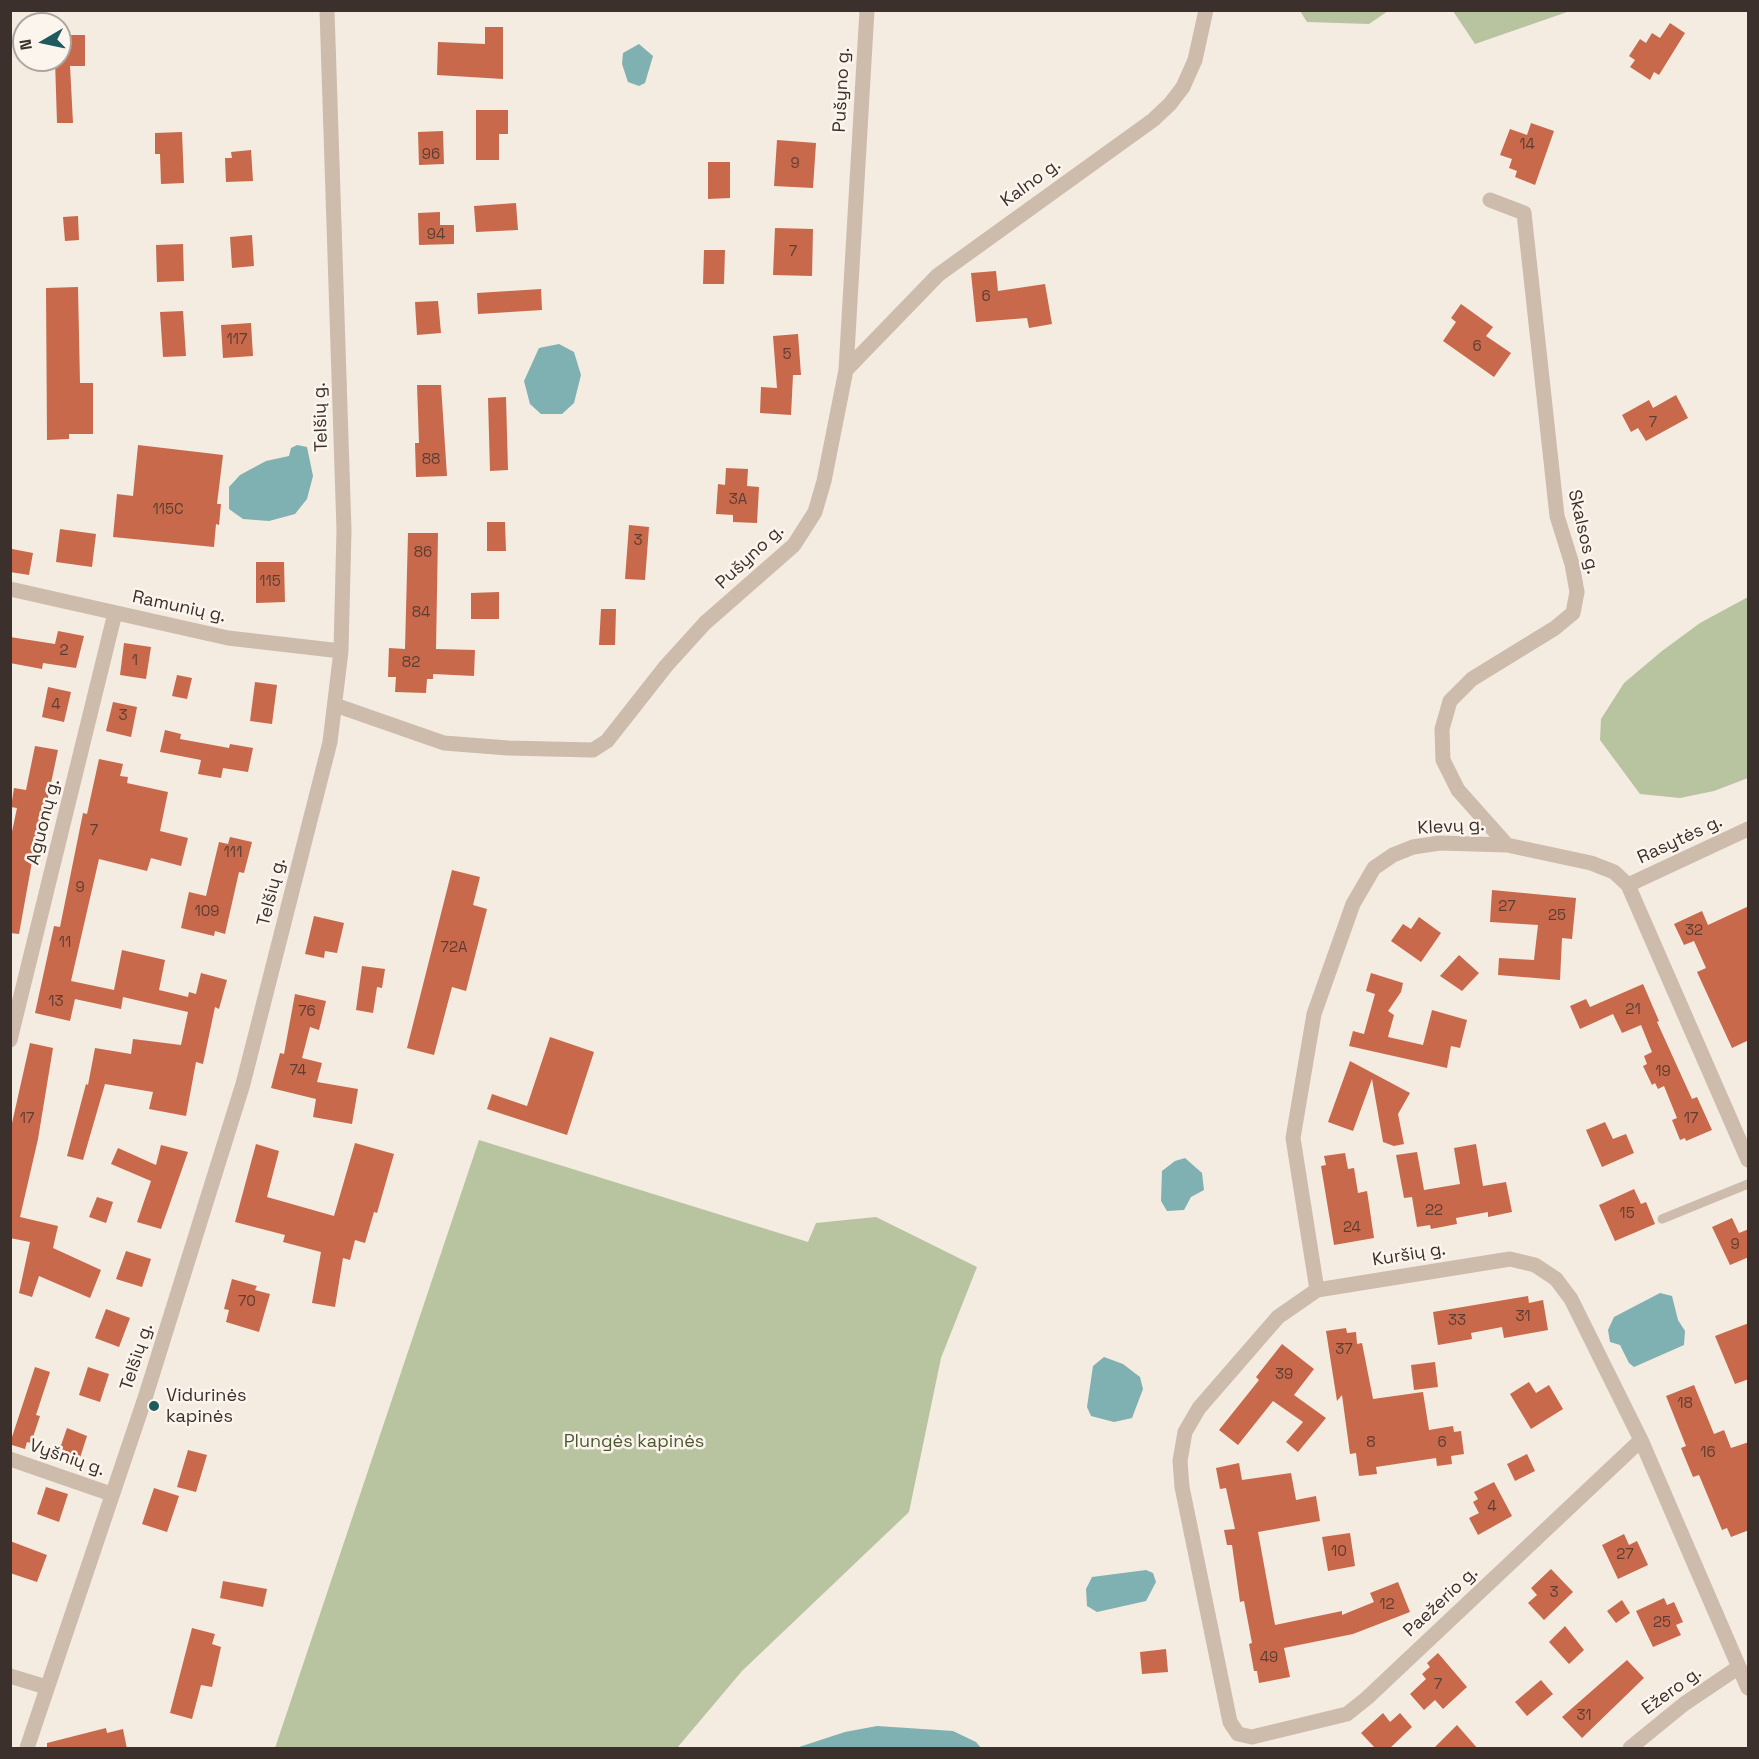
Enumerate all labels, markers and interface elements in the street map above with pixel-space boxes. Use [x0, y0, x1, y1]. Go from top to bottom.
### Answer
north arrow [12, 12, 72, 72]
text: N [14, 38, 37, 52]
street label: Pušyno g. [829, 47, 855, 133]
house number: 14 [1519, 136, 1535, 154]
house number: 96 [422, 146, 440, 164]
street label: Kalno g. [997, 154, 1065, 212]
house number: 9 [790, 155, 800, 173]
house number: 94 [427, 226, 445, 244]
house number: 7 [789, 243, 797, 261]
house number: 6 [981, 288, 991, 306]
house number: 117 [227, 331, 247, 349]
house number: 6 [1472, 338, 1482, 356]
house number: 5 [783, 346, 791, 364]
street label: Telšių g. [309, 382, 333, 452]
house number: 7 [1649, 414, 1657, 432]
house number: 88 [422, 451, 440, 469]
street label: Skalsos g. [1563, 488, 1603, 576]
house number: 3A [729, 491, 747, 509]
house number: 115C [152, 501, 184, 519]
street label: Pušyno g. [711, 520, 789, 594]
house number: 3 [633, 532, 643, 550]
house number: 86 [414, 544, 432, 562]
house number: 115 [259, 573, 281, 591]
street label: Ramunių g. [130, 587, 228, 627]
house number: 84 [412, 604, 430, 622]
house number: 2 [59, 642, 69, 660]
house number: 1 [132, 652, 138, 670]
house number: 82 [402, 654, 420, 672]
house number: 4 [51, 696, 61, 714]
house number: 3 [118, 707, 128, 725]
street label: Aguonų g. [23, 777, 65, 867]
street label: Rasytės g. [1634, 811, 1726, 869]
street label: Klevų g. [1417, 814, 1485, 840]
house number: 7 [90, 822, 98, 840]
house number: 111 [224, 844, 242, 862]
street label: Telšių g. [253, 856, 291, 928]
house number: 9 [75, 879, 85, 897]
house number: 27 [1498, 898, 1516, 916]
house number: 109 [194, 903, 220, 921]
house number: 25 [1548, 907, 1566, 925]
house number: 32 [1685, 922, 1703, 940]
house number: 11 [59, 934, 71, 952]
house number: 72A [441, 939, 467, 957]
house number: 13 [48, 993, 64, 1011]
house number: 21 [1625, 1001, 1641, 1019]
house number: 76 [298, 1003, 316, 1021]
house number: 74 [290, 1062, 306, 1080]
house number: 19 [1655, 1063, 1671, 1081]
house number: 17 [20, 1110, 34, 1128]
house number: 17 [1684, 1110, 1698, 1128]
house number: 22 [1425, 1202, 1443, 1220]
house number: 15 [1619, 1205, 1635, 1223]
house number: 24 [1343, 1219, 1361, 1237]
house number: 9 [1730, 1236, 1740, 1254]
street label: Kuršių g. [1371, 1239, 1447, 1271]
house number: 70 [238, 1293, 256, 1311]
house number: 31 [1515, 1308, 1531, 1326]
house number: 33 [1448, 1312, 1466, 1330]
street label: Telšių g. [116, 1321, 158, 1393]
house number: 37 [1335, 1341, 1353, 1359]
house number: 39 [1275, 1366, 1293, 1384]
place label: Vidurinės kapinės [166, 1385, 247, 1428]
house number: 18 [1677, 1395, 1693, 1413]
marker: Vidurinės kapinės [147, 1399, 161, 1413]
park label: Plungės kapinės [564, 1431, 704, 1453]
house number: 8 [1366, 1434, 1376, 1452]
house number: 6 [1437, 1434, 1447, 1452]
street label: Vyšnių g. [26, 1435, 108, 1481]
house number: 16 [1700, 1444, 1716, 1462]
house number: 4 [1487, 1498, 1497, 1516]
house number: 10 [1331, 1543, 1347, 1561]
house number: 27 [1616, 1546, 1634, 1564]
street label: Paežerio g. [1399, 1562, 1483, 1642]
house number: 3 [1549, 1584, 1559, 1602]
house number: 12 [1379, 1596, 1395, 1614]
house number: 25 [1653, 1614, 1671, 1632]
house number: 49 [1260, 1649, 1278, 1667]
street label: Ežero g. [1638, 1662, 1706, 1720]
house number: 7 [1434, 1676, 1442, 1694]
house number: 31 [1576, 1707, 1592, 1725]

